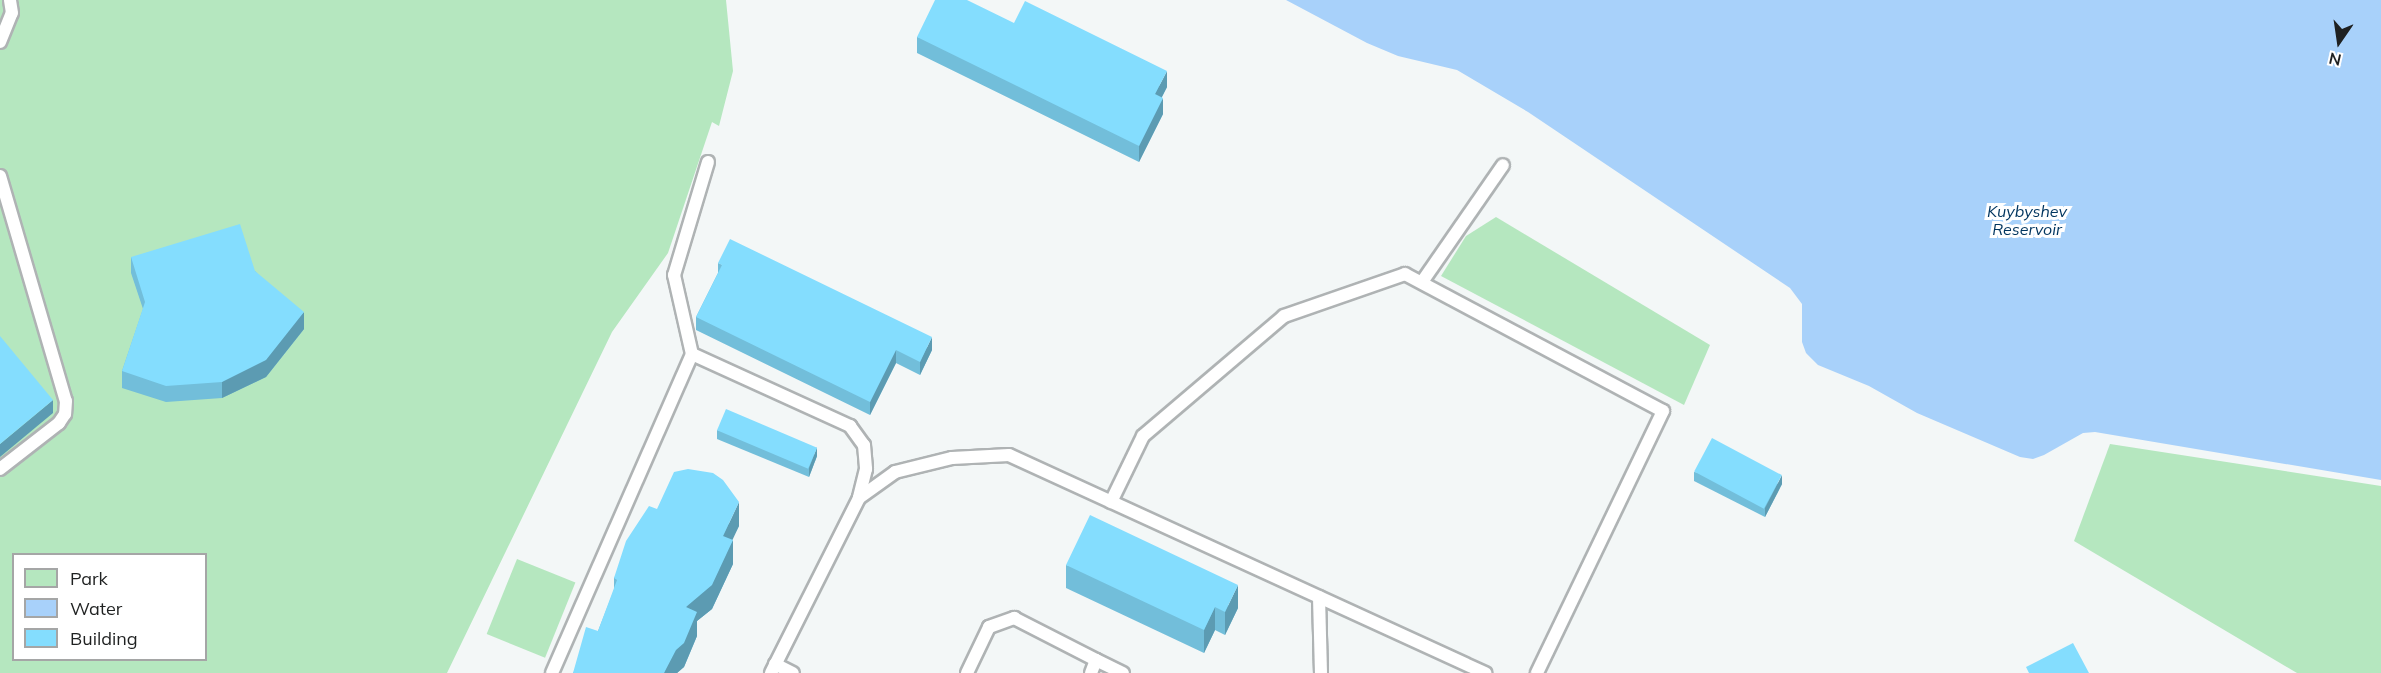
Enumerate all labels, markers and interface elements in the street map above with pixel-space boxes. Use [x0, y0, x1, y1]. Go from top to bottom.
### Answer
north arrow [2309, 12, 2369, 72]
text: N [2327, 48, 2343, 71]
water label: Kuybyshev Reservoir [1987, 201, 2067, 239]
legend [12, 553, 207, 661]
text: Park [70, 567, 108, 590]
text: Water [70, 597, 122, 620]
text: Building [70, 627, 138, 650]

